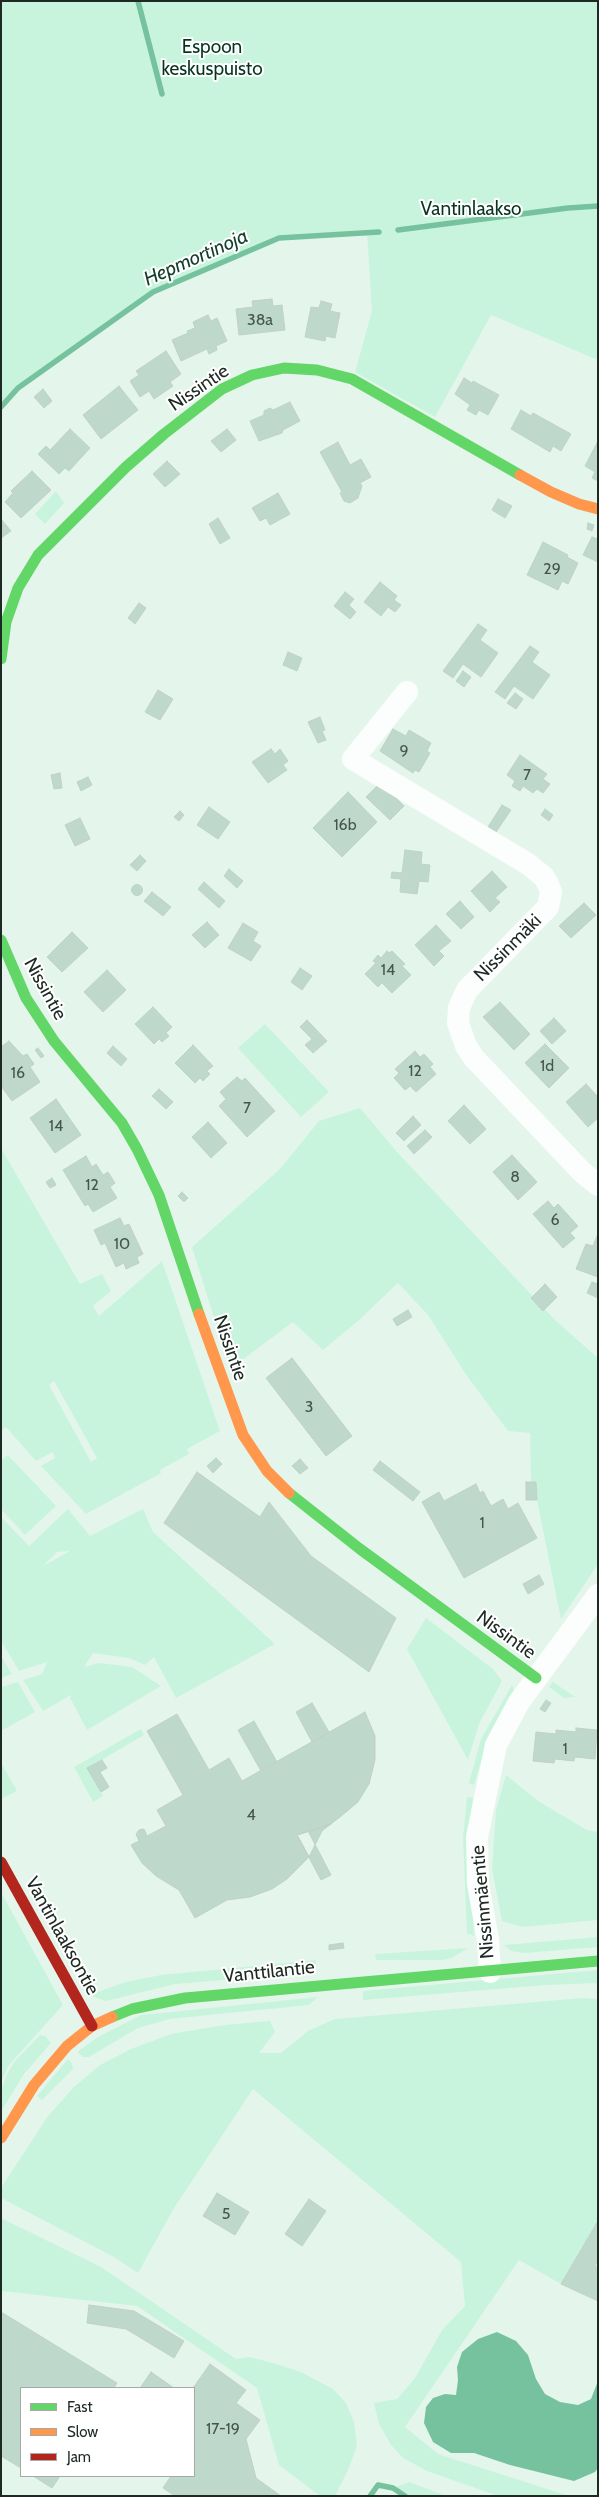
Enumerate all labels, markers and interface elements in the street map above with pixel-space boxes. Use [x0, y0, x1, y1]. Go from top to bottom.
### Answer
park label: Espoon keskuspuisto [161, 36, 263, 80]
park label: Vantinlaakso [420, 198, 522, 220]
water label: Hepmortinoja [140, 224, 252, 292]
house number: 38a [247, 310, 273, 330]
street label: Nissintie [165, 360, 233, 416]
house number: 29 [543, 559, 561, 579]
house number: 9 [399, 741, 409, 761]
house number: 7 [523, 765, 531, 785]
house number: 16b [333, 815, 357, 835]
street label: Nissinmäki [470, 910, 546, 986]
street label: Nissintie [19, 954, 71, 1024]
house number: 14 [381, 960, 395, 980]
house number: 1d [540, 1056, 554, 1076]
house number: 12 [408, 1061, 422, 1081]
house number: 16 [11, 1063, 25, 1083]
house number: 7 [243, 1098, 251, 1118]
house number: 14 [49, 1116, 63, 1136]
house number: 8 [510, 1167, 520, 1187]
house number: 12 [85, 1175, 99, 1195]
house number: 6 [550, 1210, 560, 1230]
house number: 10 [114, 1234, 130, 1254]
street label: Nissintie [208, 1312, 252, 1384]
house number: 3 [305, 1397, 313, 1417]
house number: 1 [479, 1513, 485, 1533]
street label: Nissintie [472, 1606, 540, 1664]
house number: 1 [562, 1739, 568, 1759]
house number: 4 [246, 1805, 256, 1825]
street label: Nissinmäentie [467, 1844, 499, 1960]
street label: Vantinlaaksontie [20, 1873, 104, 1999]
street label: Vanttilantie [222, 1956, 316, 1988]
house number: 5 [222, 2204, 230, 2224]
legend [20, 2387, 195, 2477]
text: Fast [67, 2398, 92, 2416]
house number: 17-19 [206, 2419, 240, 2439]
text: Slow [67, 2423, 98, 2441]
text: Jam [67, 2448, 91, 2466]

